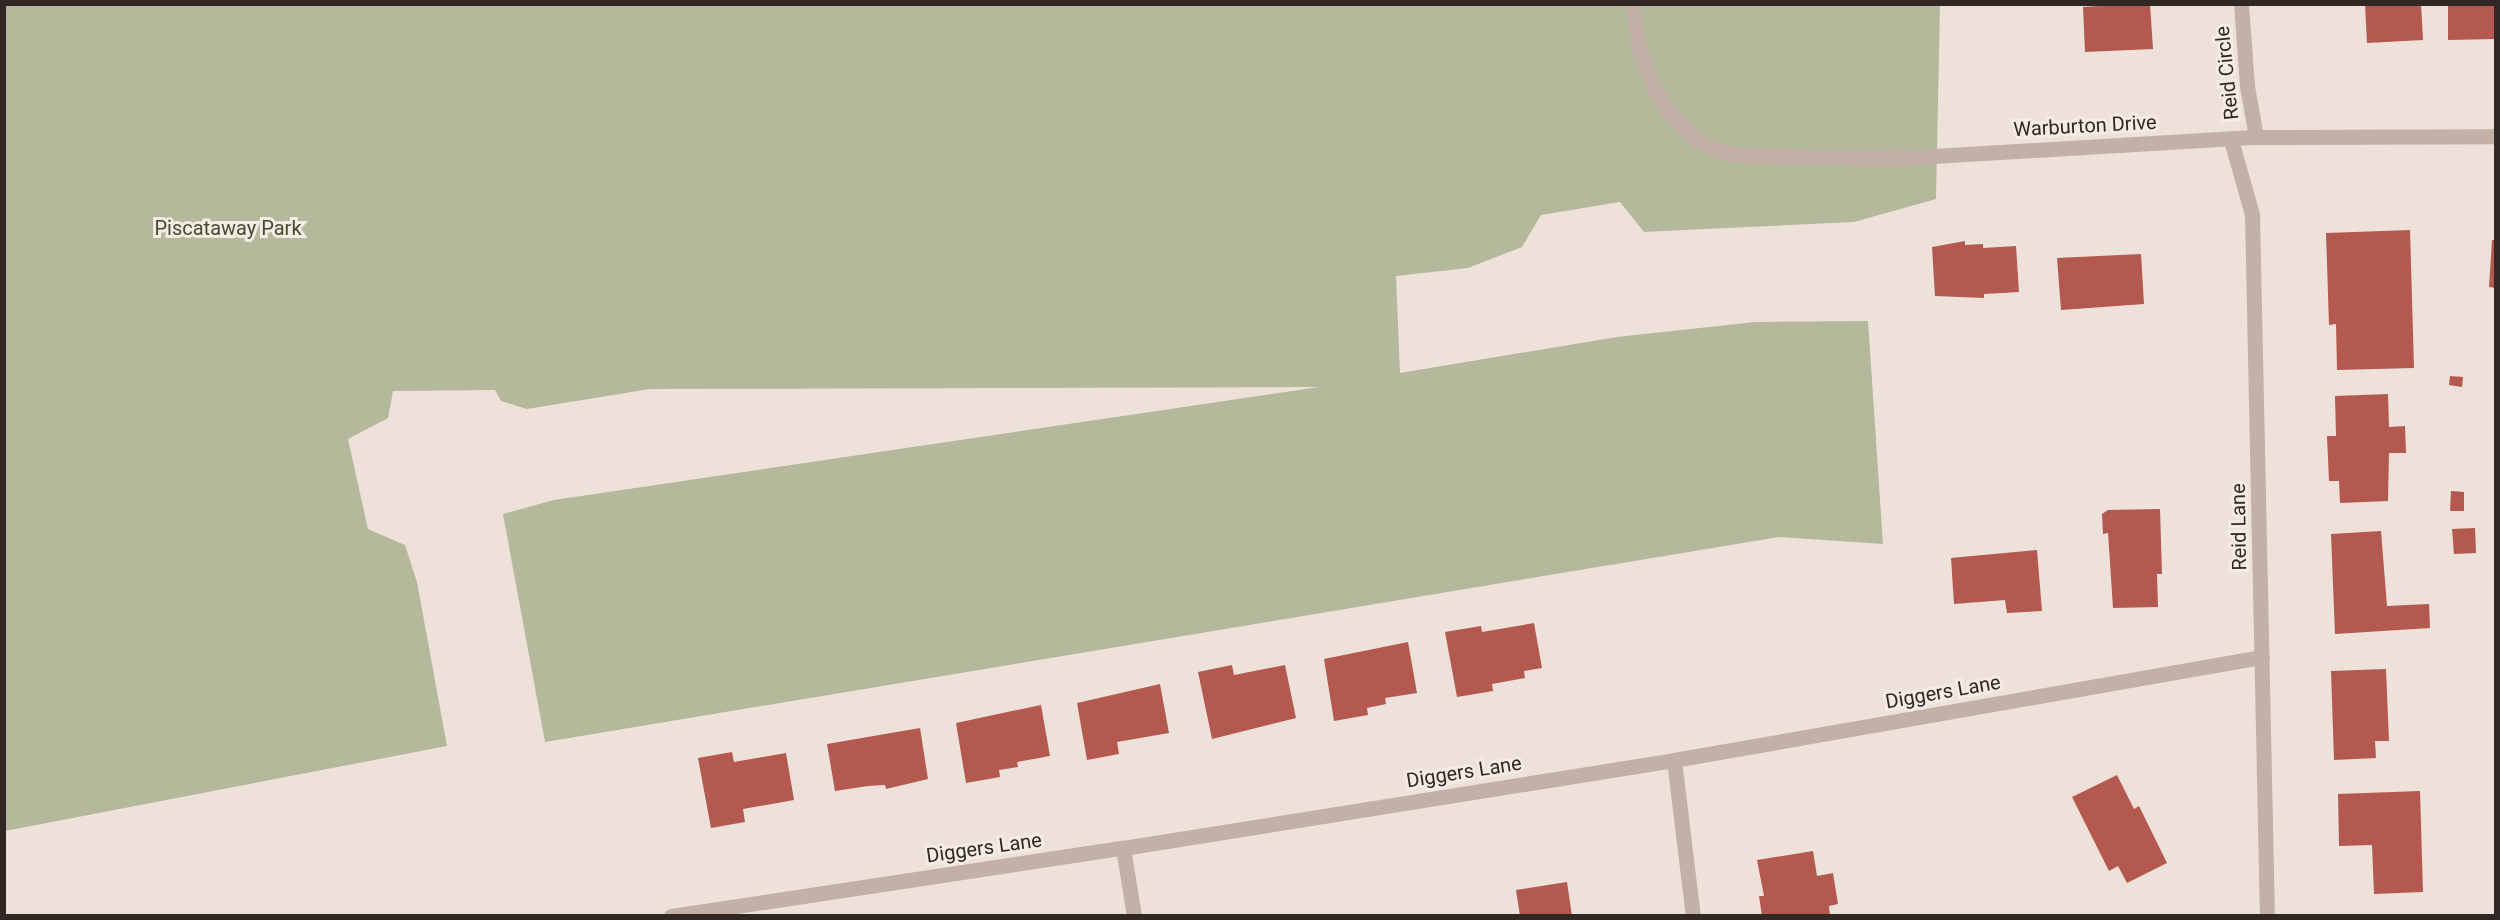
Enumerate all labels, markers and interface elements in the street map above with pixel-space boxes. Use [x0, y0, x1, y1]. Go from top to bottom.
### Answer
street label: Reid Circle [2210, 25, 2244, 121]
street label: Warburton Drive [2013, 110, 2157, 142]
park label: Piscataway Park [154, 216, 302, 240]
street label: Reid Lane [2226, 483, 2252, 571]
street label: Diggers Lane [1884, 670, 2002, 714]
street label: Diggers Lane [1405, 751, 1523, 793]
street label: Diggers Lane [925, 828, 1043, 868]

